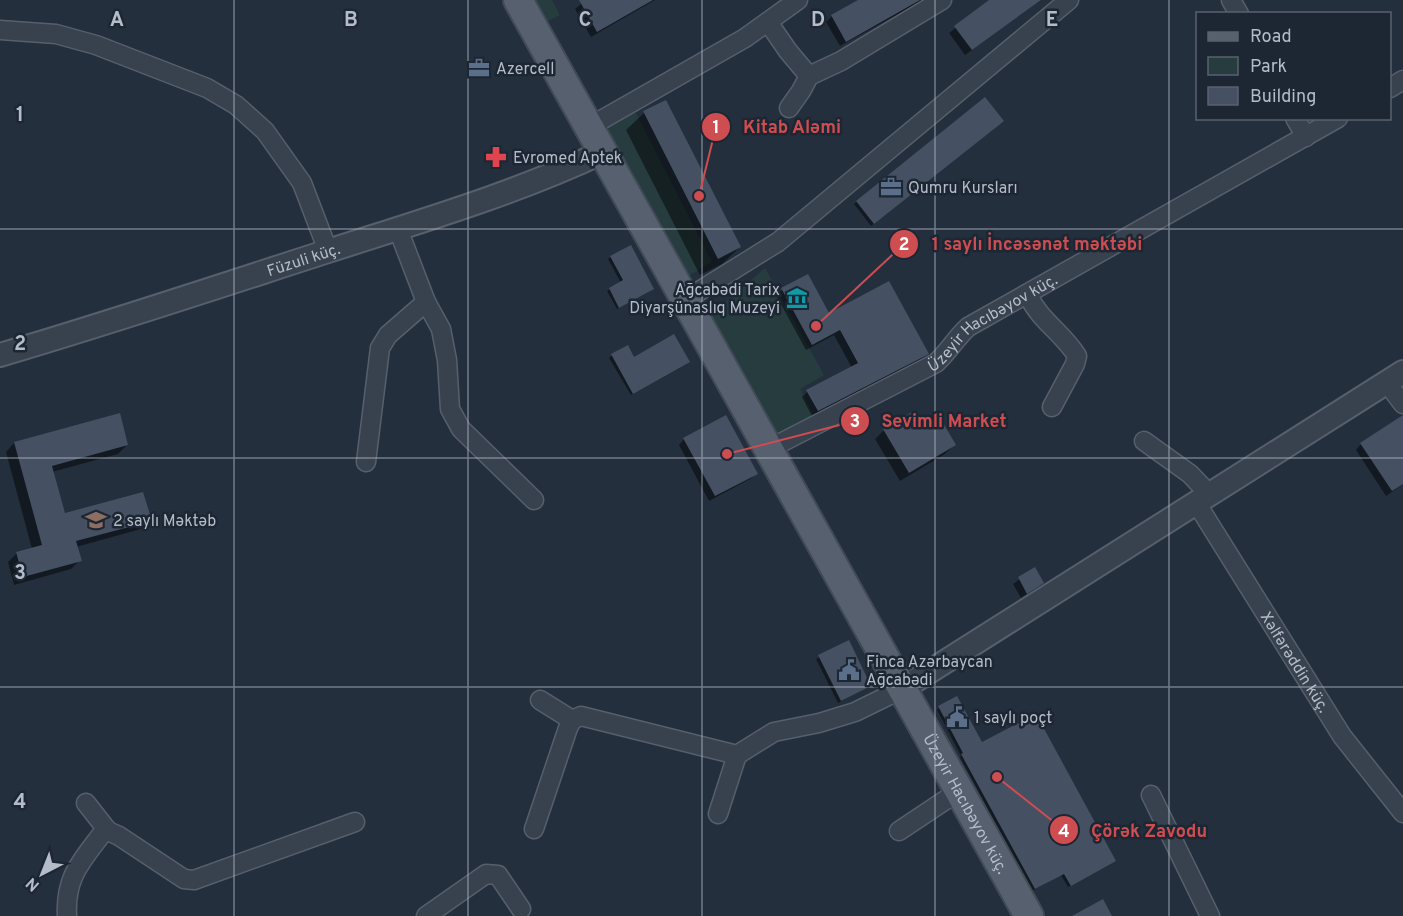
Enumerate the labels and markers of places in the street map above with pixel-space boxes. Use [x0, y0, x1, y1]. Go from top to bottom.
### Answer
office icon: Azercell [467, 56, 491, 80]
place label: Azercell [496, 60, 555, 80]
callout: Kitab Aləmi [701, 109, 854, 145]
pharmacy icon: Evromed Aptek [484, 145, 508, 169]
place label: Evromed Aptek [513, 149, 622, 169]
office icon: Qumru Kursları [879, 175, 903, 199]
place label: Qumru Kursları [908, 179, 1018, 199]
callout: 1 saylı İncəsənət məktəbi [889, 226, 1154, 262]
place label: Ağcabədi Tarix Diyarşünaslıq Muzeyi [629, 281, 780, 319]
museum icon: Ağcabədi Tarix Diyarşünaslıq Muzeyi [785, 286, 809, 310]
callout: Sevimli Market [840, 403, 1019, 439]
school or university icon: 2 saylı Məktəb [84, 508, 108, 532]
place label: 2 saylı Məktəb [113, 512, 216, 532]
place label: Finca Azərbaycan Ağcabədi [866, 653, 993, 691]
public building icon: Finca Azərbaycan Ağcabədi [837, 658, 861, 682]
public building icon: 1 saylı poçt [945, 705, 969, 729]
place label: 1 saylı poçt [974, 709, 1052, 729]
callout: Çörək Zavodu [1049, 812, 1219, 848]

